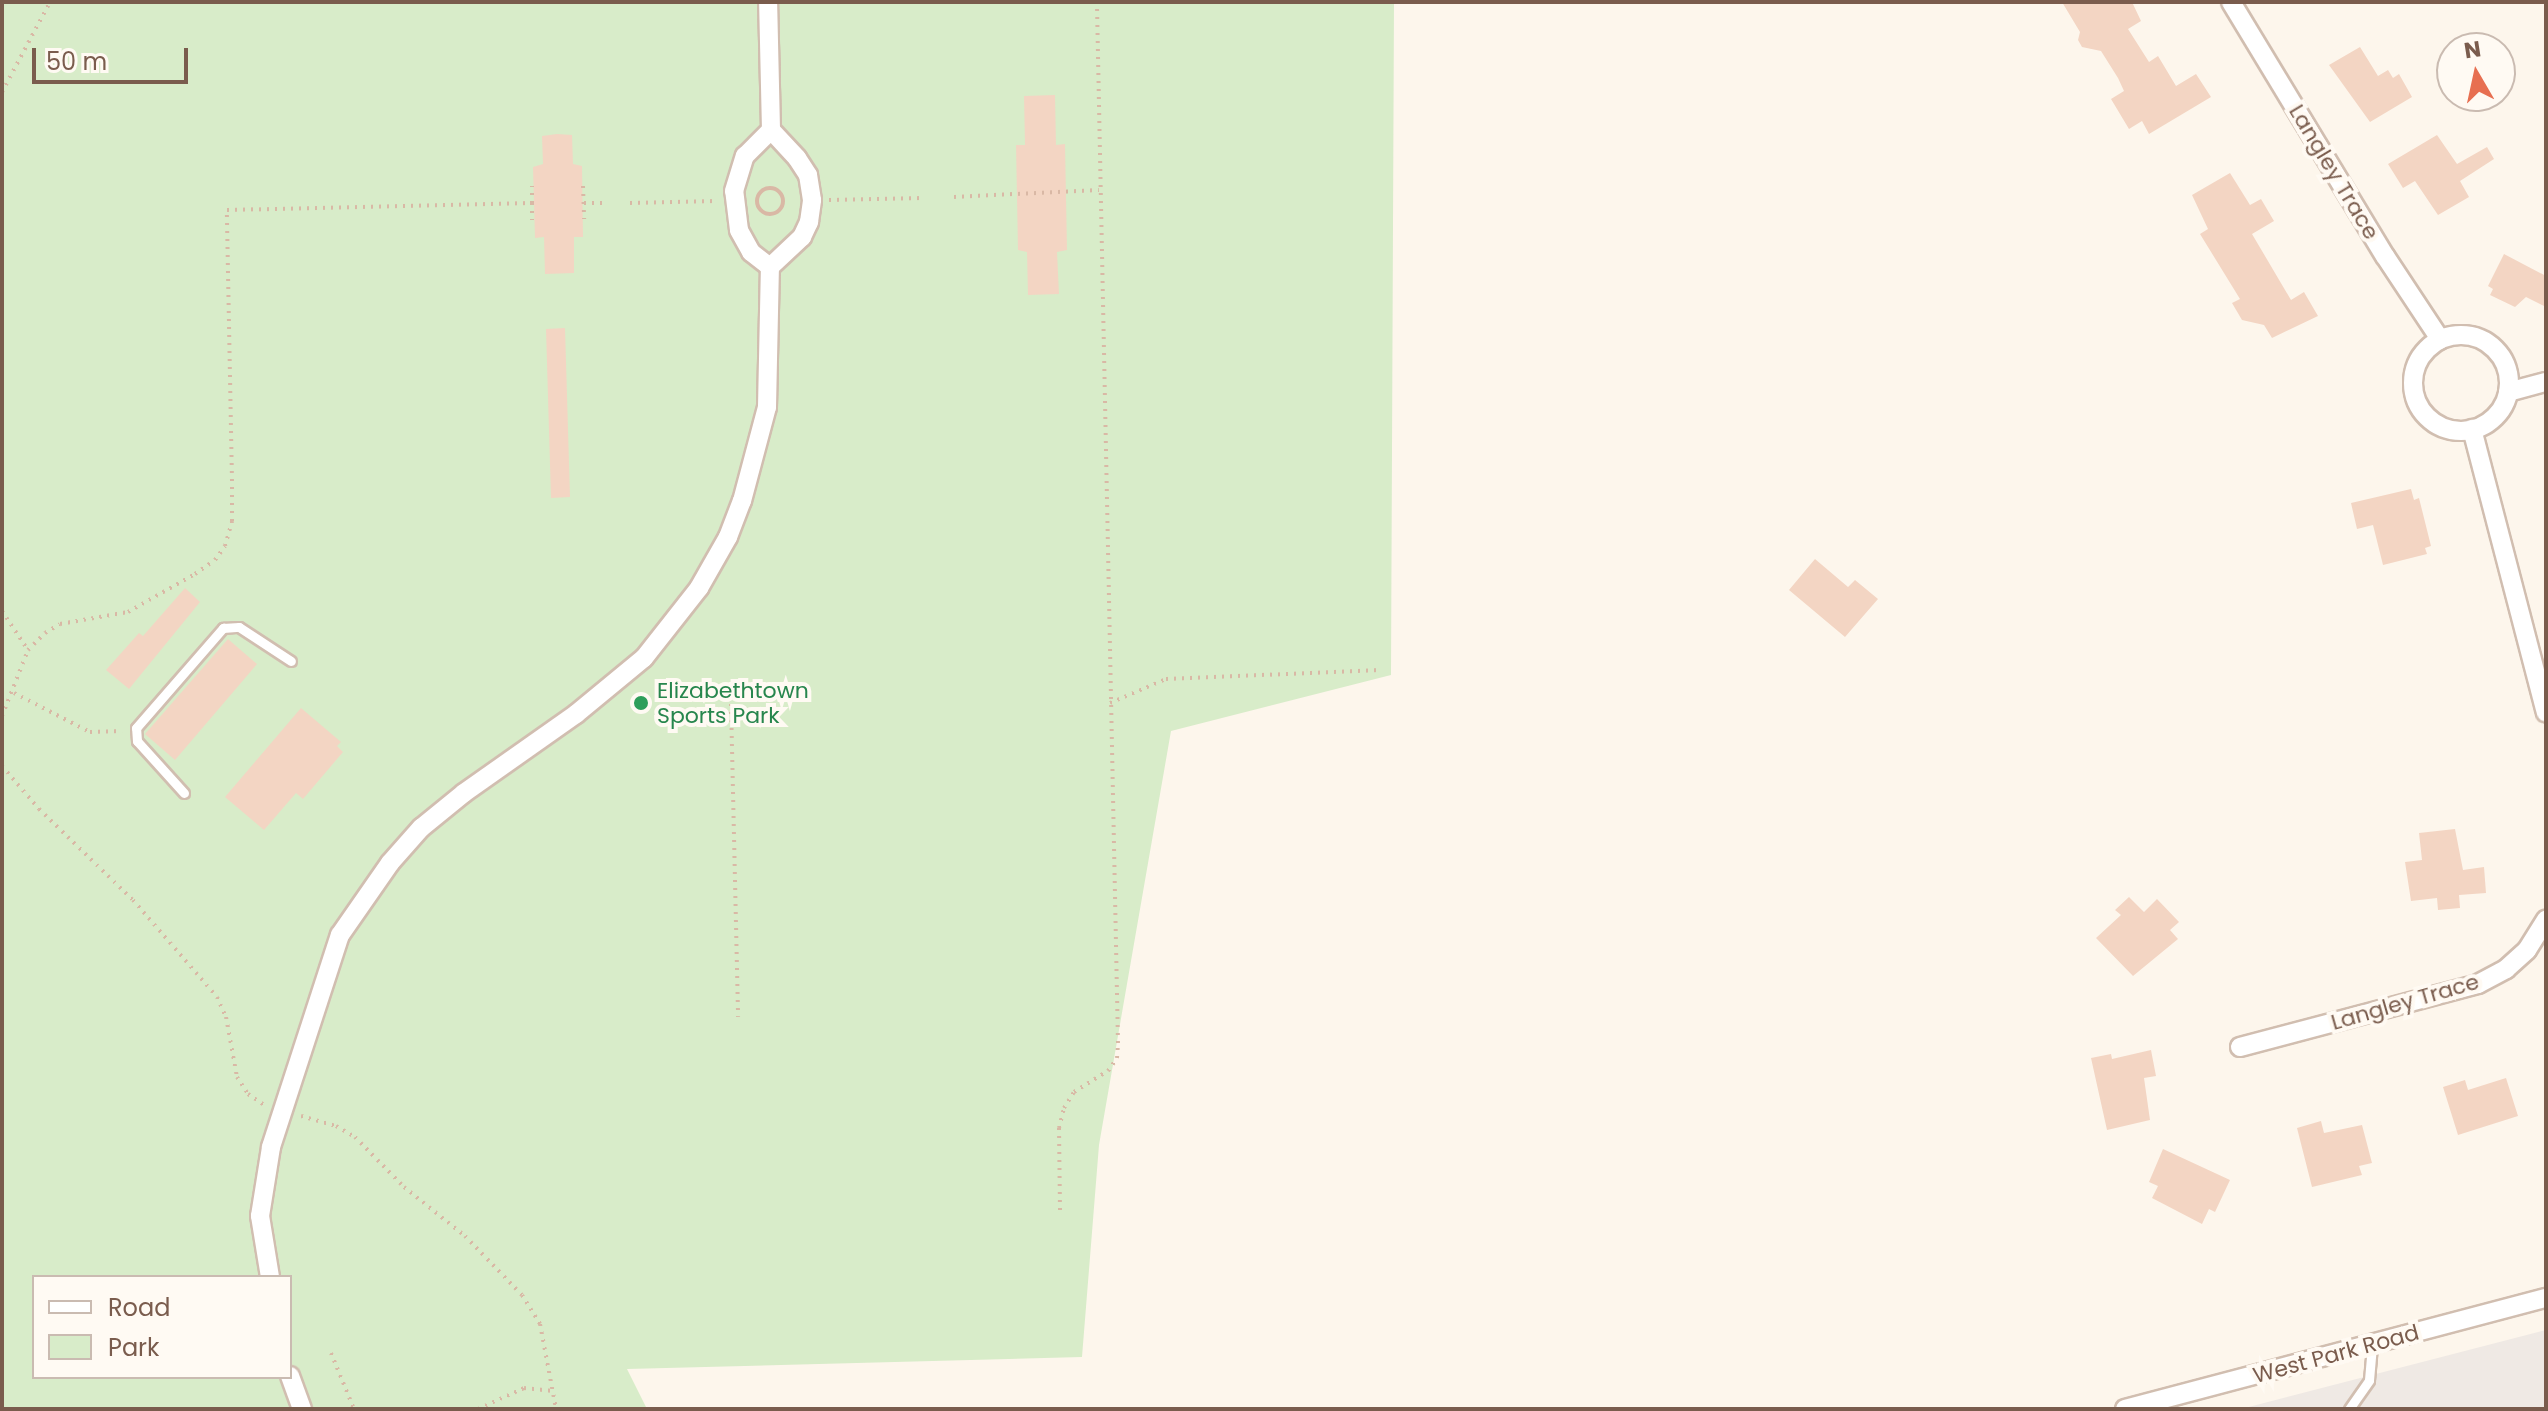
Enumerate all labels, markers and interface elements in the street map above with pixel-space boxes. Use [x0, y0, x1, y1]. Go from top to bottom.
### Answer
scale bar [36, 32, 192, 82]
north arrow [2436, 32, 2516, 112]
text: N [2462, 33, 2483, 66]
text: 50 m [46, 45, 107, 78]
street label: Langley Trace [2283, 100, 2385, 244]
place label: Elizabethtown Sports Park [657, 677, 809, 728]
marker: Elizabethtown Sports Park [632, 694, 650, 712]
street label: Langley Trace [2328, 968, 2482, 1036]
legend [32, 1275, 292, 1379]
text: Road [108, 1291, 170, 1324]
street label: West Park Road [2250, 1319, 2422, 1389]
text: Park [108, 1331, 159, 1364]

